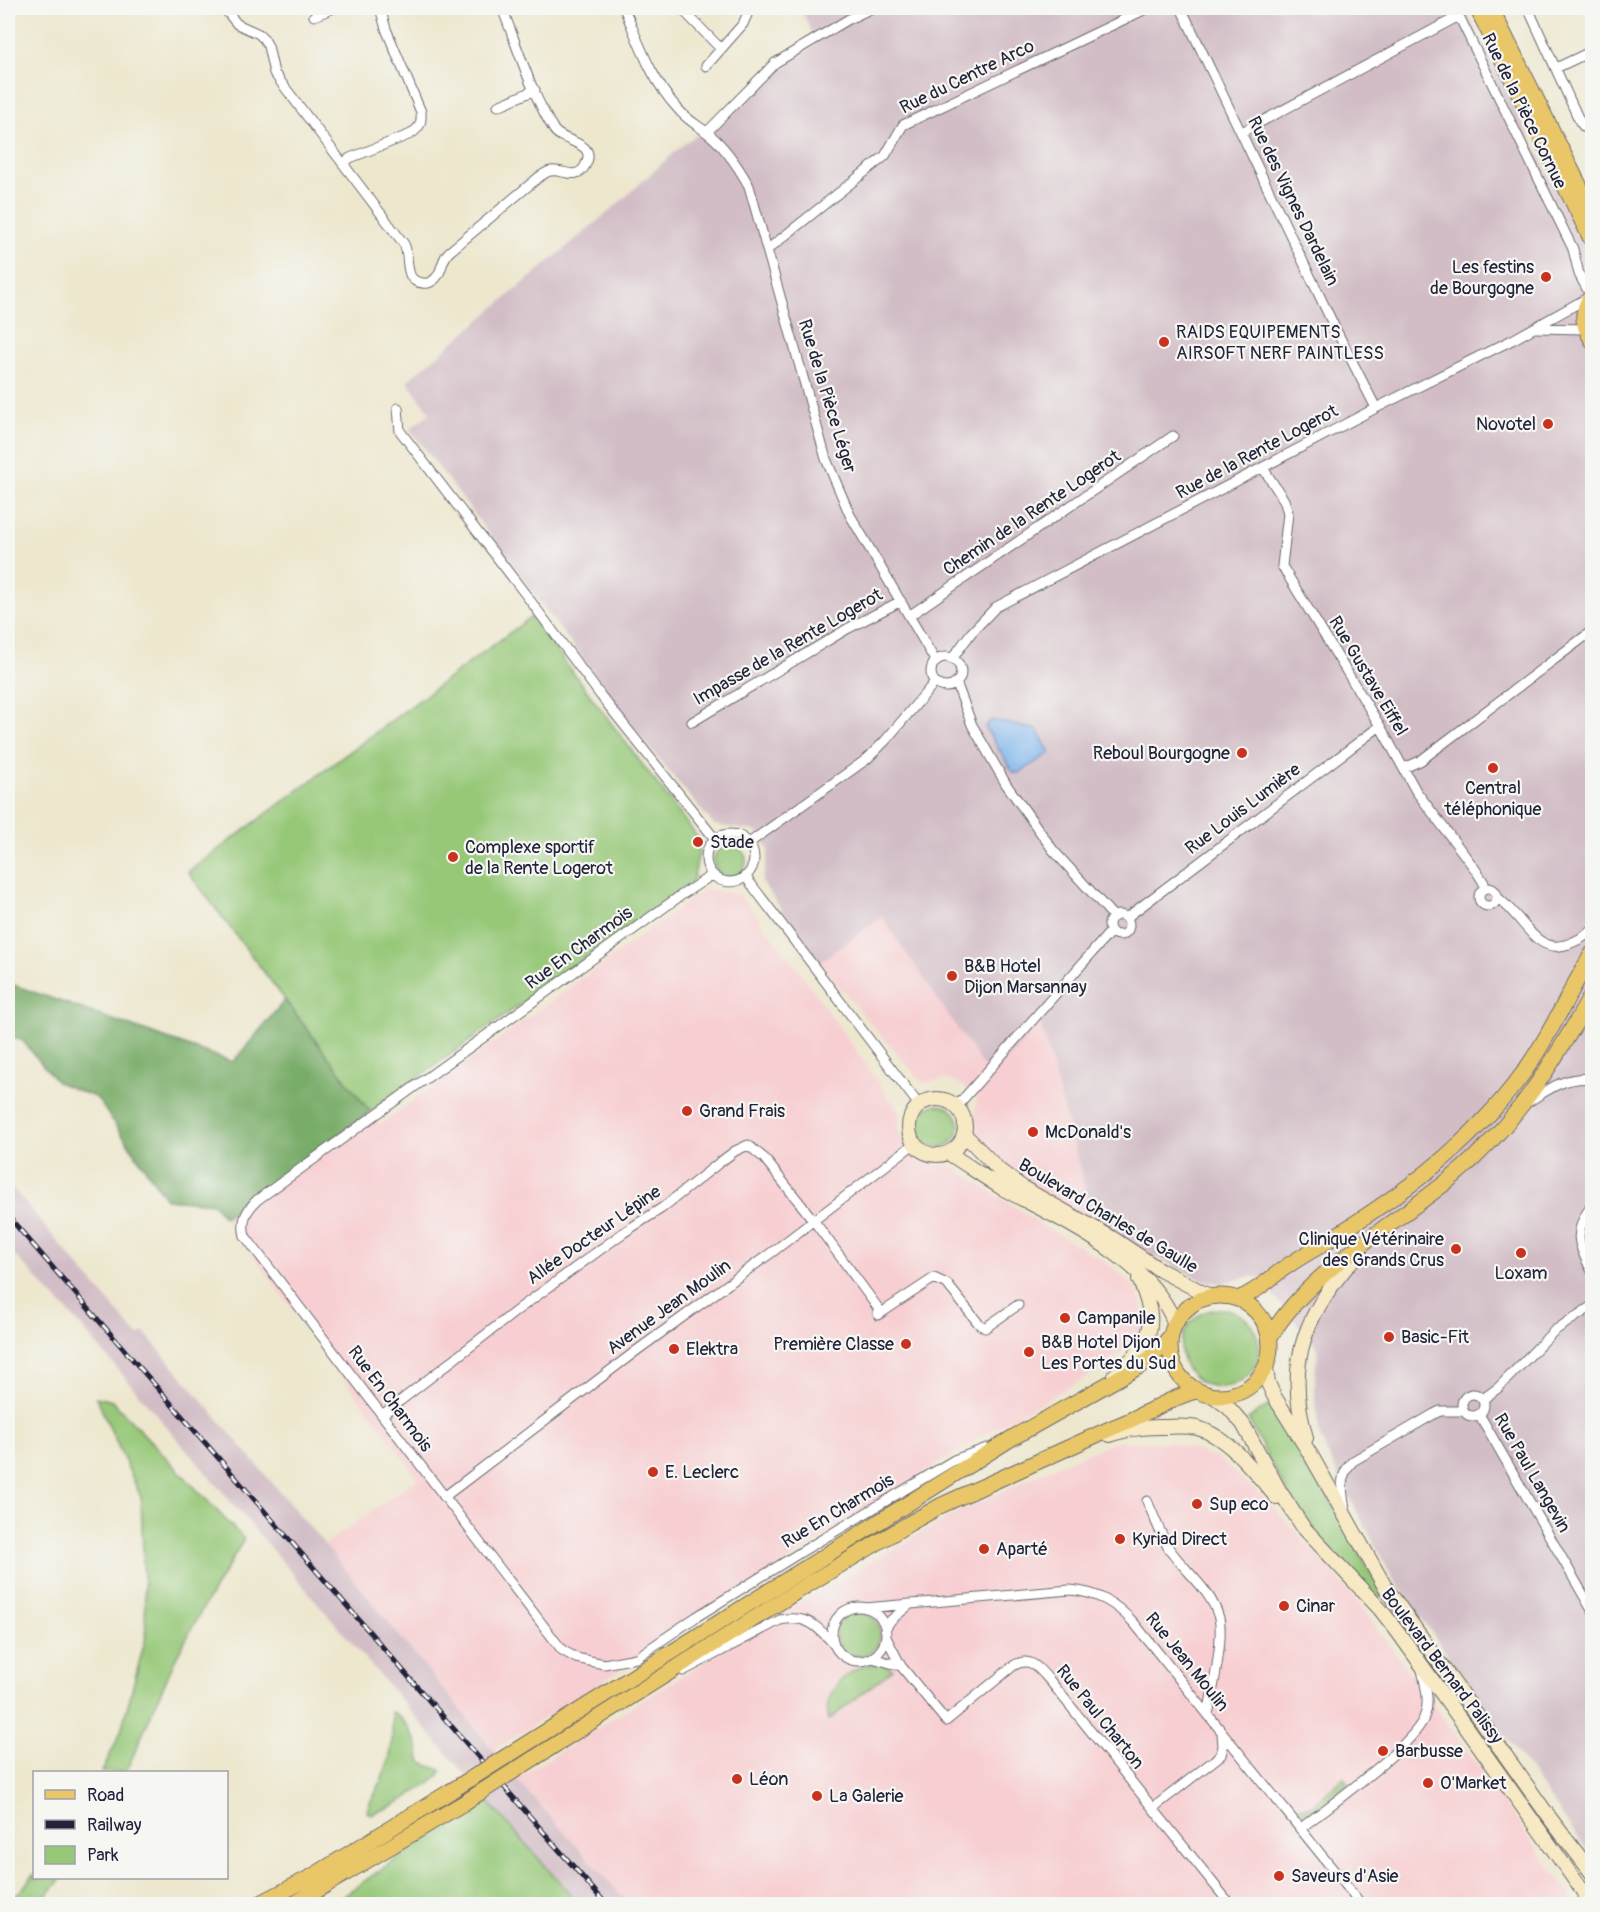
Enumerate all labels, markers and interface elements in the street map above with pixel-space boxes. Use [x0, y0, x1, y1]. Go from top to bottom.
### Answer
street label: Rue de la Pièce Cornue [1476, 29, 1572, 193]
street label: Rue du Centre Arco [896, 34, 1038, 119]
street label: Rue des Vignes Dardelain [1242, 113, 1344, 289]
place label: Les festins de Bourgogne [1430, 256, 1534, 300]
marker: Les festins de Bourgogne [1539, 270, 1553, 284]
street label: Rue de la Pièce Léger [793, 316, 861, 476]
place label: RAIDS EQUIPEMENTS AIRSOFT NERF PAINTLESS [1176, 321, 1384, 365]
marker: RAIDS EQUIPEMENTS AIRSOFT NERF PAINTLESS [1157, 335, 1171, 349]
street label: Rue de la Rente Logerot [1172, 399, 1343, 504]
place label: Novotel [1476, 413, 1536, 436]
marker: Novotel [1541, 417, 1555, 431]
street label: Chemin de la Rente Logerot [939, 445, 1126, 581]
street label: Impasse de la Rente Logerot [689, 583, 887, 711]
street label: Rue Gustave Eiffel [1323, 612, 1413, 740]
place label: Reboul Bourgogne [1093, 742, 1230, 765]
marker: Reboul Bourgogne [1235, 746, 1249, 760]
street label: Rue Louis Lumière [1181, 758, 1305, 860]
marker: Central téléphonique [1486, 761, 1500, 775]
place label: Central téléphonique [1444, 777, 1542, 821]
place label: Stade [710, 831, 754, 854]
marker: Stade [691, 835, 705, 849]
place label: Complexe sportif de la Rente Logerot [465, 836, 614, 880]
marker: Complexe sportif de la Rente Logerot [446, 850, 460, 864]
street label: Rue En Charmois [521, 901, 637, 995]
place label: B&B Hotel Dijon Marsannay [964, 955, 1087, 999]
marker: B&B Hotel Dijon Marsannay [945, 969, 959, 983]
place label: Grand Frais [699, 1100, 785, 1123]
marker: Grand Frais [680, 1104, 694, 1118]
place label: McDonald's [1045, 1121, 1131, 1144]
marker: McDonald's [1026, 1125, 1040, 1139]
street label: Boulevard Charles de Gaulle [1014, 1153, 1202, 1279]
street label: Allée Docteur Lépine [522, 1180, 666, 1290]
place label: Clinique Vétérinaire des Grands Crus [1299, 1228, 1444, 1272]
marker: Clinique Vétérinaire des Grands Crus [1449, 1242, 1463, 1256]
marker: Loxam [1514, 1246, 1528, 1260]
street label: Avenue Jean Moulin [602, 1254, 736, 1360]
place label: Loxam [1495, 1262, 1548, 1285]
place label: Campanile [1077, 1307, 1155, 1330]
marker: Campanile [1058, 1311, 1072, 1325]
place label: Basic-Fit [1401, 1326, 1470, 1349]
marker: Basic-Fit [1382, 1330, 1396, 1344]
place label: B&B Hotel Dijon Les Portes du Sud [1041, 1331, 1176, 1375]
place label: Première Classe [773, 1333, 894, 1356]
marker: Première Classe [899, 1337, 913, 1351]
place label: Elektra [686, 1338, 738, 1361]
street label: Rue En Charmois [343, 1341, 437, 1457]
marker: Elektra [667, 1342, 681, 1356]
marker: B&B Hotel Dijon Les Portes du Sud [1022, 1345, 1036, 1359]
street label: Rue Paul Langevin [1489, 1409, 1575, 1537]
place label: E. Leclerc [665, 1461, 739, 1484]
marker: E. Leclerc [646, 1465, 660, 1479]
street label: Rue En Charmois [778, 1468, 898, 1554]
place label: Sup eco [1209, 1493, 1269, 1516]
marker: Sup eco [1190, 1497, 1204, 1511]
place label: Kyriad Direct [1132, 1528, 1228, 1551]
marker: Kyriad Direct [1113, 1532, 1127, 1546]
place label: Aparté [996, 1538, 1048, 1561]
marker: Aparté [977, 1542, 991, 1556]
street label: Boulevard Bernard Palissy [1376, 1584, 1508, 1749]
place label: Cinar [1296, 1595, 1336, 1618]
marker: Cinar [1277, 1599, 1291, 1613]
street label: Rue Jean Moulin [1140, 1608, 1234, 1716]
street label: Rue Paul Charton [1051, 1660, 1149, 1774]
place label: Barbusse [1395, 1740, 1463, 1763]
marker: Barbusse [1376, 1744, 1390, 1758]
place label: Léon [749, 1768, 788, 1791]
legend [33, 1771, 228, 1879]
marker: Léon [730, 1772, 744, 1786]
place label: O'Market [1440, 1772, 1507, 1795]
marker: O'Market [1421, 1776, 1435, 1790]
text: Road [87, 1784, 124, 1807]
place label: La Galerie [829, 1785, 904, 1808]
marker: La Galerie [810, 1789, 824, 1803]
text: Railway [87, 1814, 142, 1837]
text: Park [87, 1844, 119, 1867]
place label: Saveurs d'Asie [1291, 1865, 1399, 1888]
marker: Saveurs d'Asie [1272, 1869, 1286, 1883]

